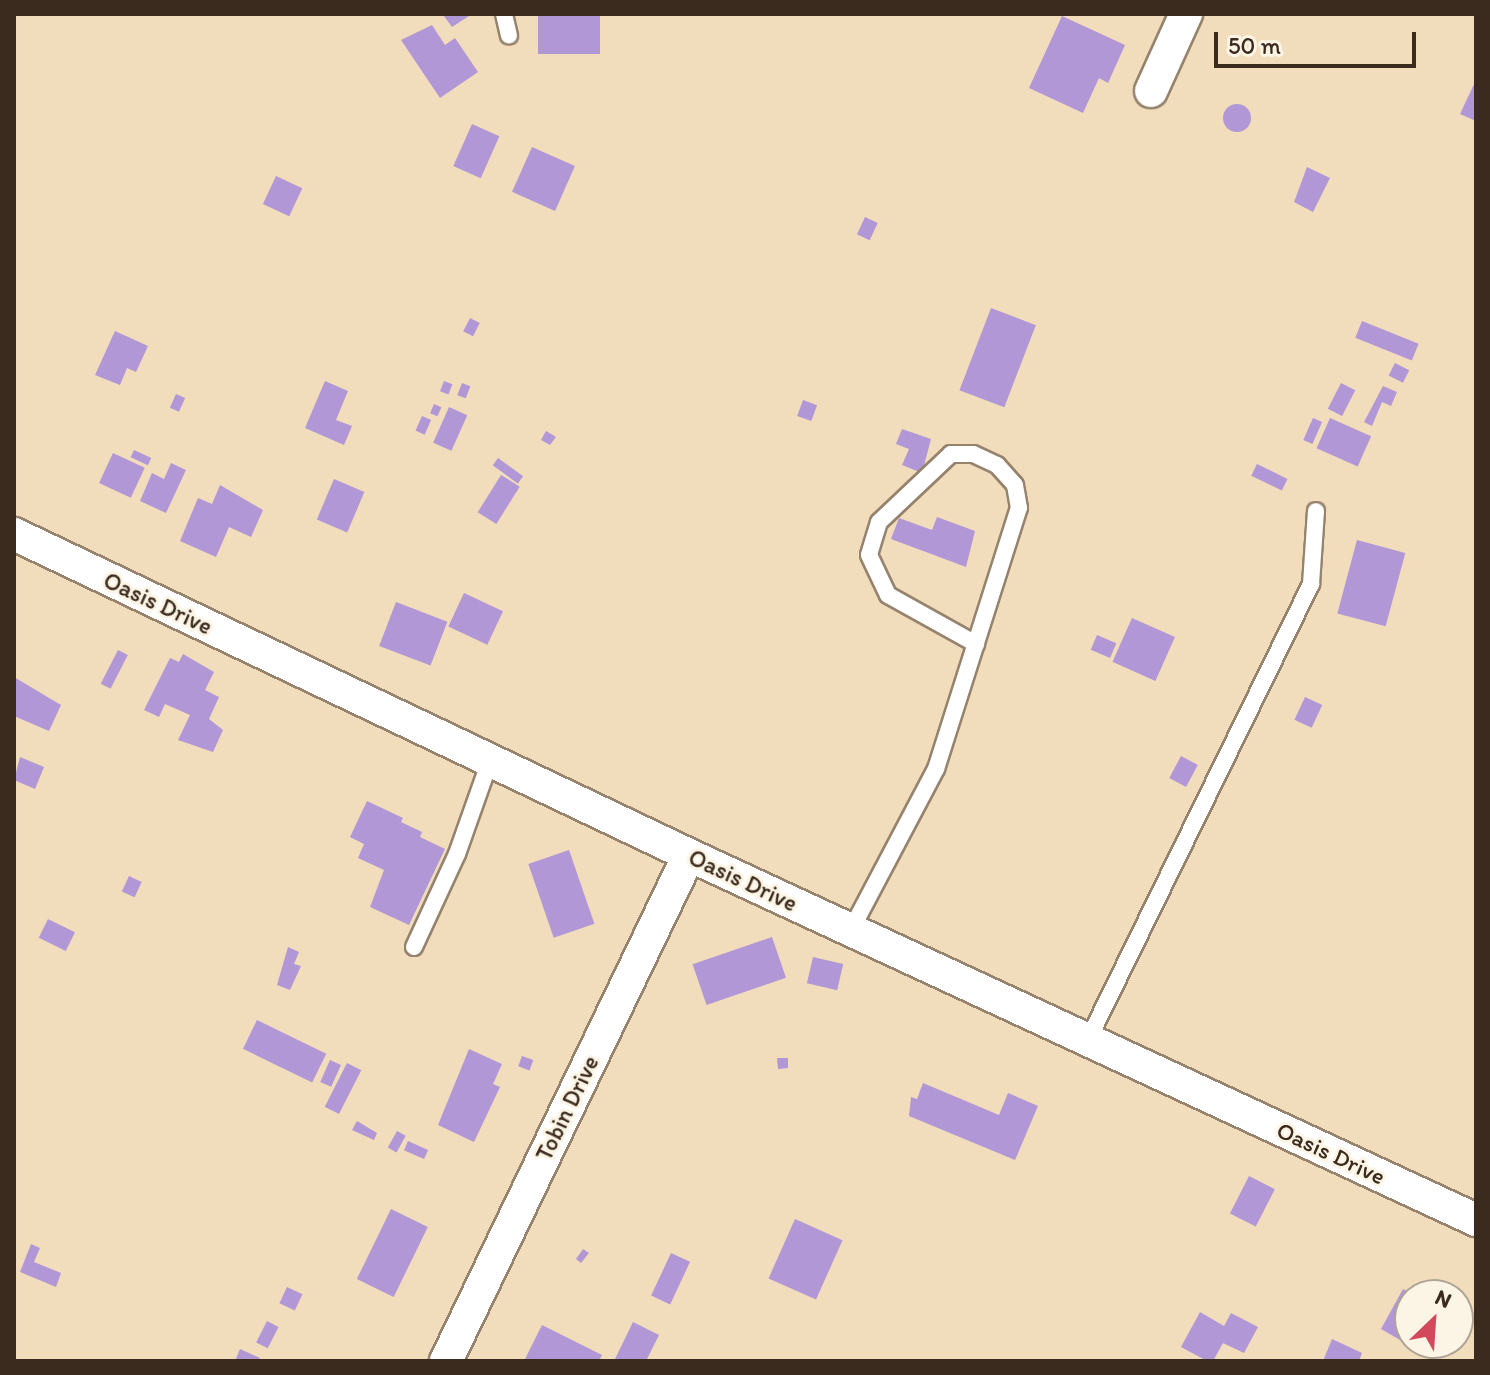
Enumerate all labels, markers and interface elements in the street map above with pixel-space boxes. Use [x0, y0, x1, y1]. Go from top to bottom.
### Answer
scale bar [1218, 16, 1420, 66]
text: 50 m [1228, 31, 1281, 60]
street label: Oasis Drive [99, 565, 217, 641]
street label: Oasis Drive [684, 842, 802, 918]
street label: Tobin Drive [529, 1050, 605, 1166]
street label: Oasis Drive [1272, 1115, 1390, 1191]
north arrow [1394, 1279, 1474, 1359]
text: N [1431, 1283, 1456, 1314]

